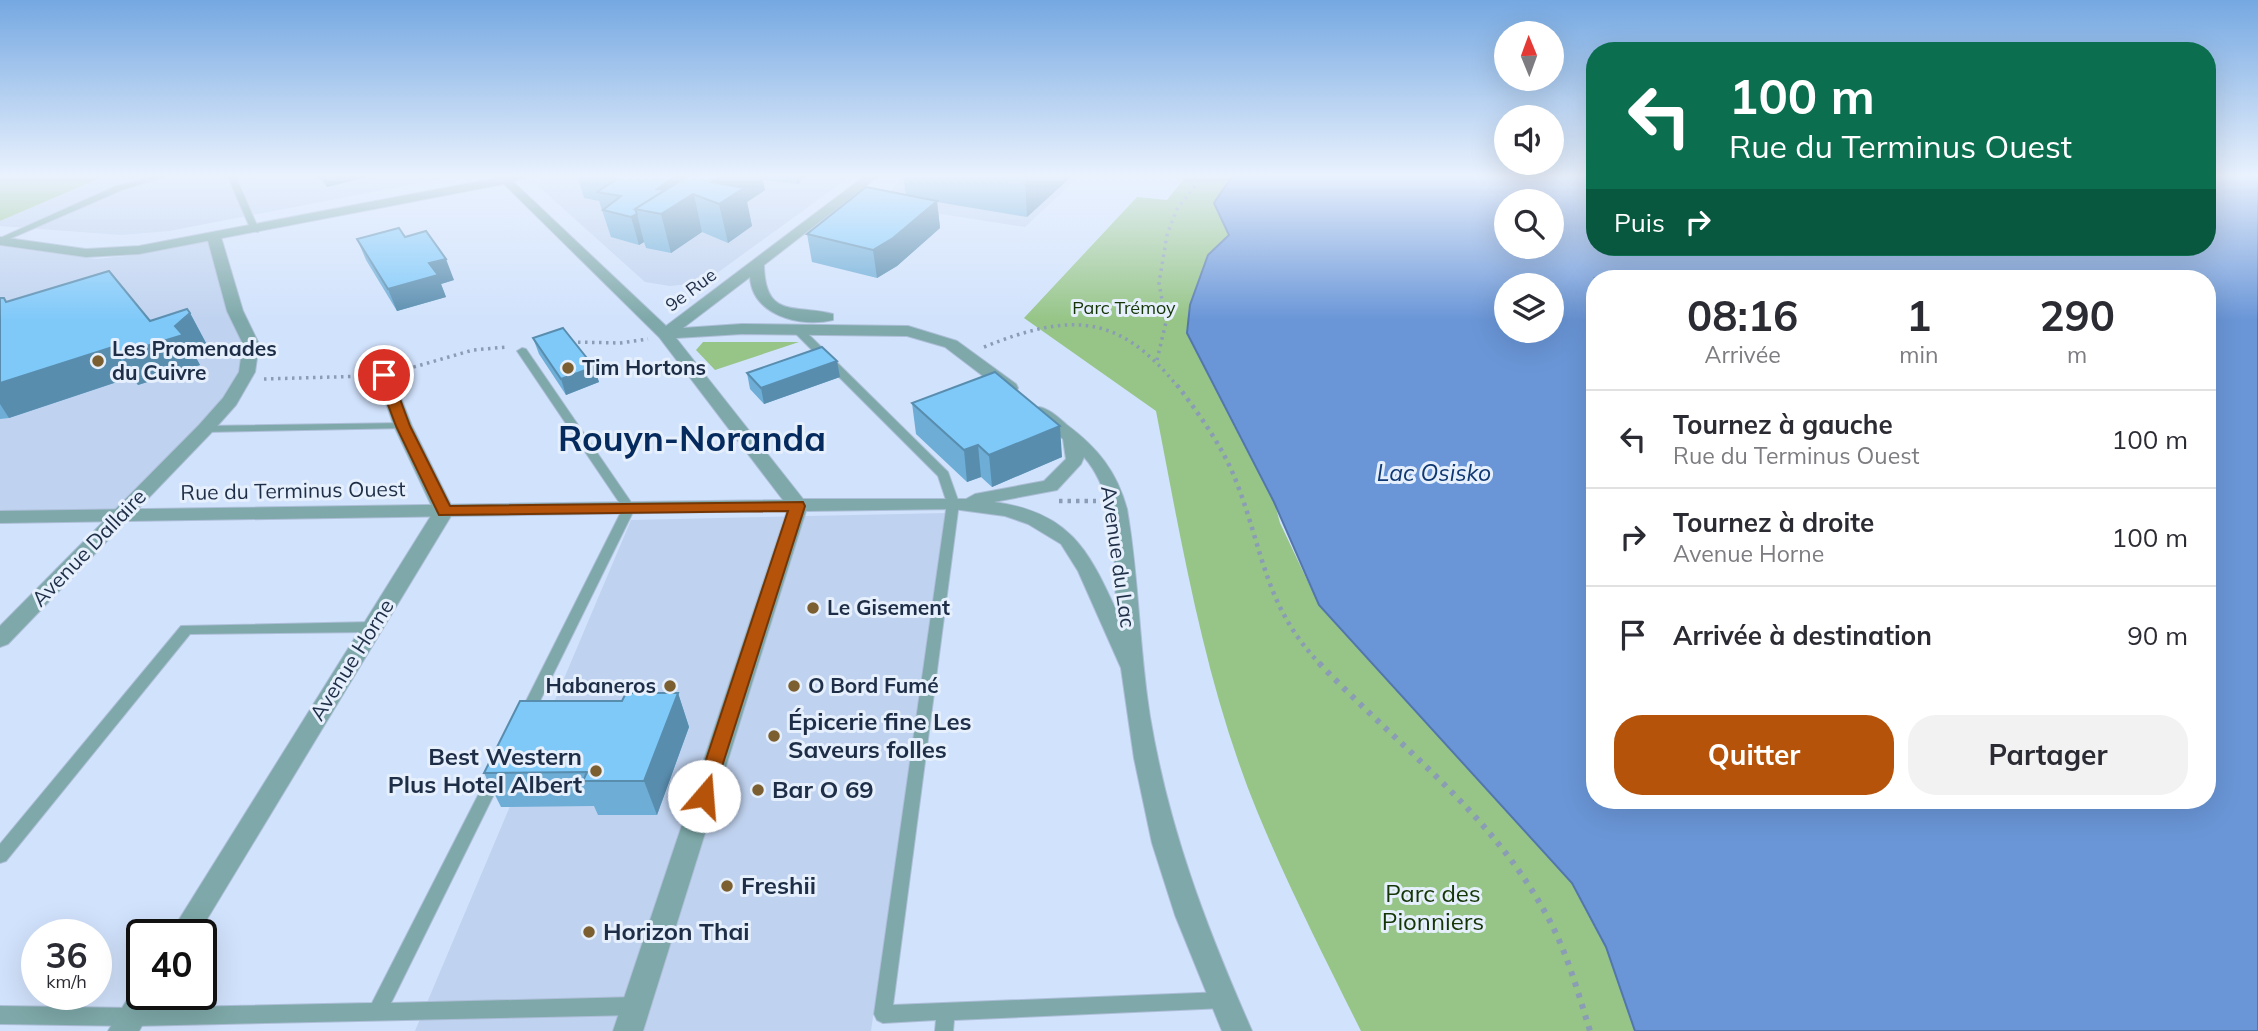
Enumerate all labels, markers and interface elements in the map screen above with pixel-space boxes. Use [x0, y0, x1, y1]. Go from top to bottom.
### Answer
north arrow [1494, 21, 1564, 91]
map controls [1494, 21, 1564, 343]
text: 100 m [1729, 65, 1875, 126]
icon: left [1614, 70, 1705, 161]
button: sound [1494, 105, 1564, 175]
text: Rue du Terminus Ouest [1729, 126, 2072, 166]
button: search [1494, 189, 1564, 259]
icon: right [1679, 203, 1717, 241]
text: Puis [1614, 206, 1665, 239]
street label: 9e Rue [661, 263, 721, 316]
button: layers [1494, 273, 1564, 343]
text: 08:16 [1687, 289, 1798, 342]
text: 1 [1906, 289, 1931, 342]
text: 290 [2039, 289, 2115, 342]
park label: Parc Trémoy [1072, 296, 1176, 319]
place label: Les Promenades du Cuivre [112, 335, 277, 385]
text: Arrivée [1705, 340, 1781, 369]
text: min [1899, 340, 1938, 369]
text: m [2067, 340, 2087, 369]
pin [354, 345, 414, 405]
marker: Les Promenades du Cuivre [90, 353, 106, 369]
place label: Tim Hortons [582, 354, 706, 380]
icon: arrive [365, 356, 403, 394]
marker: Tim Hortons [560, 360, 576, 376]
text: Tournez à gauche [1673, 408, 1893, 441]
district label: Rouyn-Noranda [558, 416, 826, 460]
icon: left [1614, 420, 1652, 458]
text: 100 m [2112, 423, 2188, 456]
text: Rue du Terminus Ouest [1673, 441, 1919, 470]
water label: Lac Osisko [1377, 458, 1491, 487]
street label: Rue du Terminus Ouest [180, 475, 406, 505]
street label: Avenue Dallaire [26, 483, 151, 612]
street label: Avenue du Lac [1096, 484, 1142, 630]
text: Tournez à droite [1673, 506, 1874, 539]
icon: right [1614, 518, 1652, 556]
text: 100 m [2112, 521, 2188, 554]
text: Avenue Horne [1673, 539, 1824, 568]
street label: Avenue Horne [304, 594, 399, 725]
place label: Le Gisement [827, 594, 950, 620]
marker: Le Gisement [805, 600, 821, 616]
icon: arrive [1614, 616, 1652, 654]
text: Arrivée à destination [1673, 619, 1932, 652]
text: 90 m [2127, 619, 2188, 652]
place label: Habaneros [545, 672, 656, 698]
place label: O Bord Fumé [808, 672, 939, 698]
marker: Habaneros [662, 678, 678, 694]
marker: O Bord Fumé [786, 678, 802, 694]
place label: Épicerie fine Les Saveurs folles [788, 706, 972, 764]
button: Quitter [1614, 715, 1894, 795]
button: Partager [1908, 715, 2188, 795]
marker: Épicerie fine Les Saveurs folles [766, 728, 782, 744]
place label: Best Western Plus Hotel Albert [388, 741, 582, 799]
position arrow [667, 759, 741, 833]
marker: Best Western Plus Hotel Albert [588, 763, 604, 779]
place label: Bar O 69 [772, 774, 874, 804]
marker: Bar O 69 [750, 782, 766, 798]
place label: Freshii [741, 870, 816, 900]
marker: Freshii [719, 878, 735, 894]
park label: Parc des Pionniers [1382, 878, 1484, 936]
place label: Horizon Thai [603, 916, 750, 946]
speed limit sign: 40 [126, 919, 217, 1010]
marker: Horizon Thai [581, 924, 597, 940]
text: 36 [45, 933, 88, 977]
text: km/h [46, 970, 87, 993]

